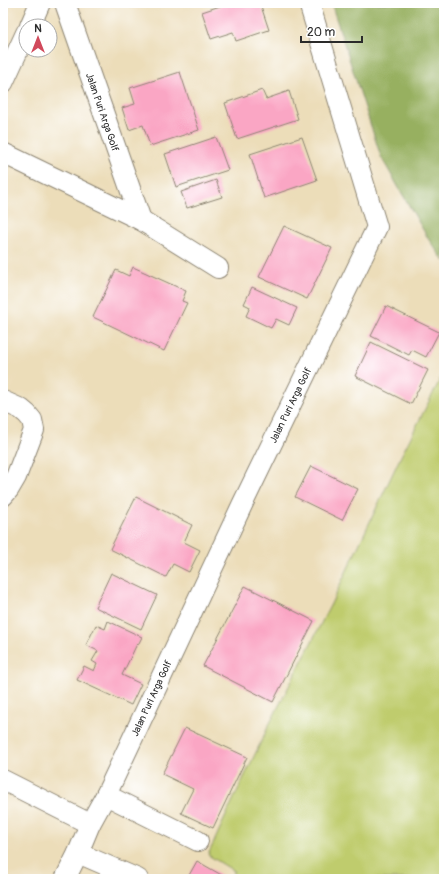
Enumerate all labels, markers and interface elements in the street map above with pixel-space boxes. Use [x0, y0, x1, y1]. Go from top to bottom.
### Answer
north arrow [18, 18, 58, 58]
scale bar [301, 18, 362, 44]
text: N [34, 22, 42, 35]
text: 20 m [307, 25, 336, 40]
street label: Jalan Puri Arga Golf [83, 71, 121, 153]
street label: Jalan Puri Arga Golf [267, 366, 314, 445]
street label: Jalan Puri Arga Golf [129, 659, 175, 738]

